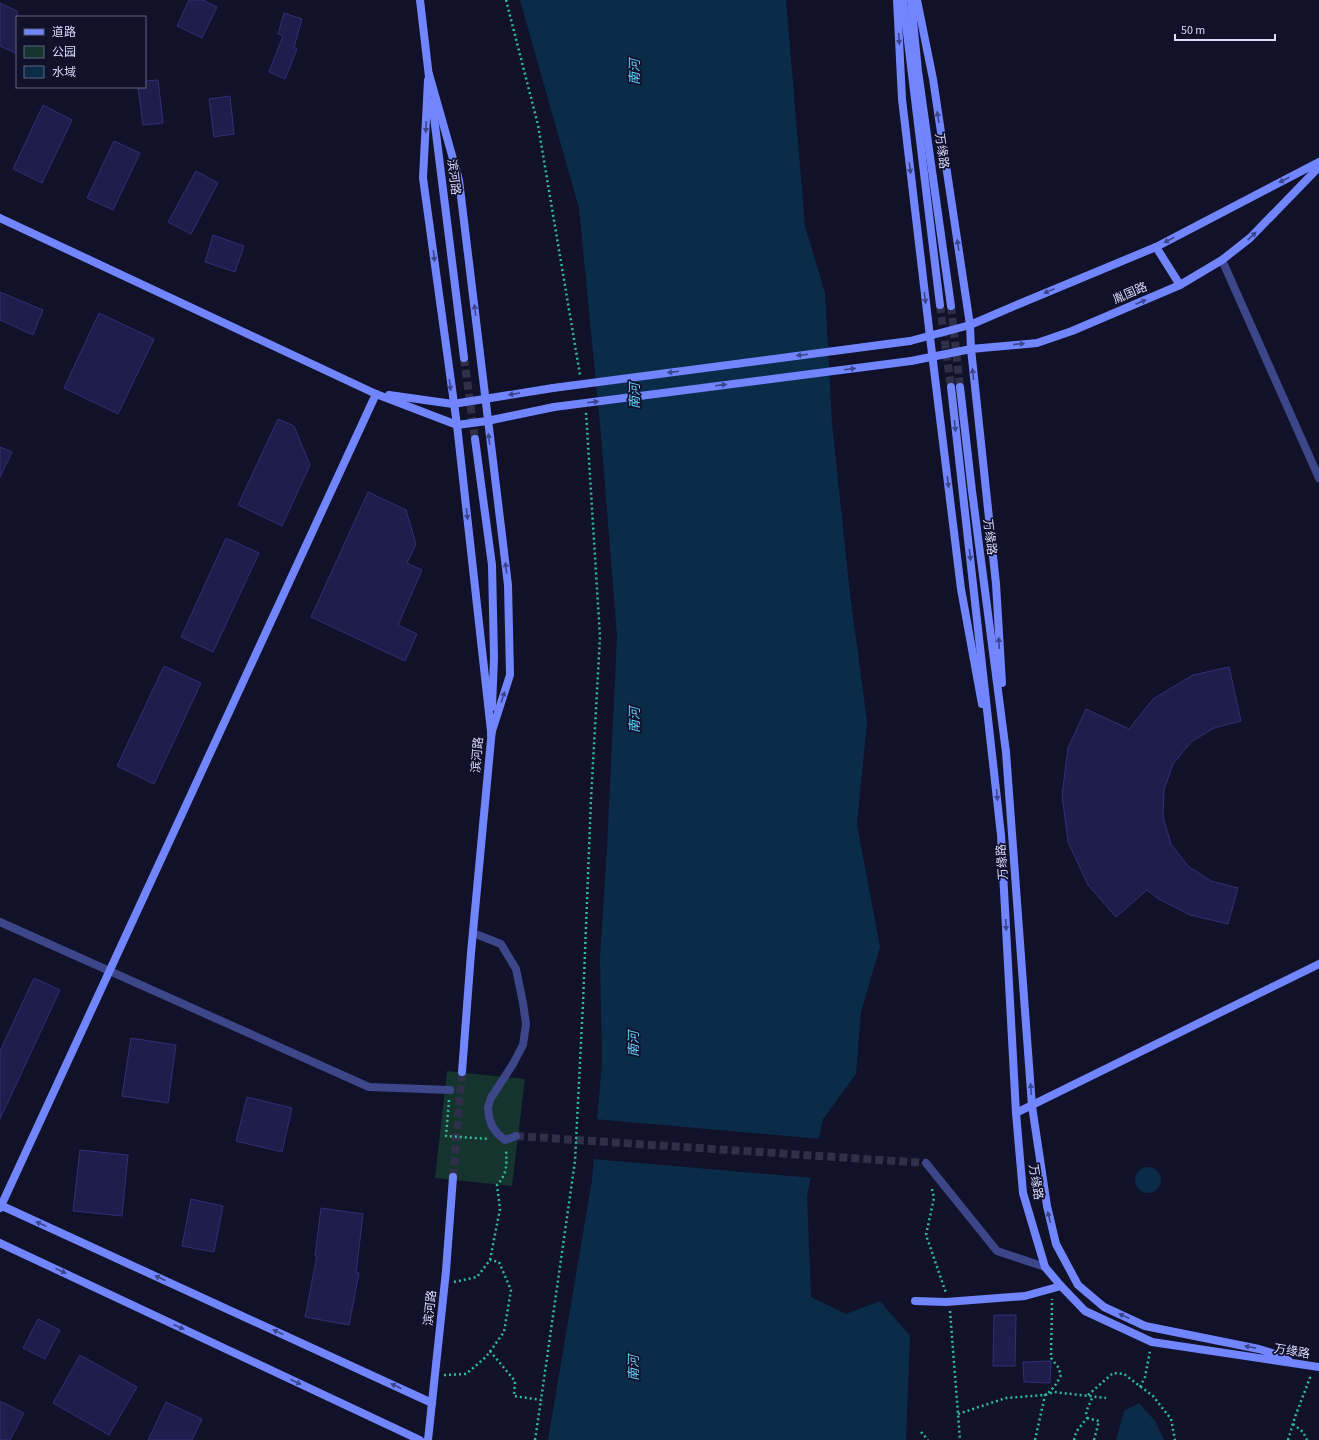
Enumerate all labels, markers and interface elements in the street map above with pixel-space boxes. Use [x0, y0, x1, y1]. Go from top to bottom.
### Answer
legend [16, 16, 146, 88]
scale bar [1175, 16, 1275, 42]
text: 50 m [1181, 22, 1205, 39]
text: 道路 [52, 24, 76, 41]
one-way arrow [896, 33, 903, 45]
text: 公园 [52, 44, 76, 61]
water label: 南河 [626, 56, 644, 85]
text: 水域 [52, 64, 76, 81]
one-way arrow [935, 111, 941, 123]
one-way arrow [423, 121, 429, 134]
street label: 万缘路 [931, 132, 952, 170]
street label: 滨河路 [443, 158, 464, 196]
one-way arrow [907, 162, 913, 174]
one-way arrow [1279, 177, 1290, 183]
one-way arrow [1247, 231, 1257, 241]
one-way arrow [1163, 237, 1175, 243]
one-way arrow [955, 239, 961, 251]
one-way arrow [431, 250, 437, 262]
street label: 胤国路 [1110, 279, 1150, 308]
one-way arrow [1044, 288, 1055, 294]
one-way arrow [922, 292, 928, 304]
one-way arrow [1135, 299, 1147, 305]
one-way arrow [471, 304, 478, 316]
one-way arrow [1013, 341, 1025, 348]
one-way arrow [796, 352, 808, 359]
one-way arrow [844, 366, 856, 372]
one-way arrow [970, 368, 977, 380]
one-way arrow [667, 369, 679, 375]
one-way arrow [447, 379, 454, 391]
water label: 南河 [626, 380, 644, 409]
one-way arrow [715, 382, 728, 388]
one-way arrow [508, 391, 520, 397]
one-way arrow [586, 399, 599, 405]
one-way arrow [952, 419, 958, 432]
one-way arrow [486, 433, 492, 445]
one-way arrow [945, 476, 951, 488]
one-way arrow [463, 508, 470, 520]
street label: 万缘路 [979, 518, 1000, 556]
one-way arrow [967, 549, 973, 561]
one-way arrow [503, 562, 509, 574]
one-way arrow [996, 637, 1003, 649]
one-way arrow [500, 691, 506, 703]
water label: 南河 [626, 704, 644, 733]
street label: 滨河路 [467, 736, 488, 774]
one-way arrow [994, 789, 1000, 801]
street label: 万缘路 [993, 843, 1012, 881]
one-way arrow [1002, 919, 1009, 931]
water label: 南河 [625, 1028, 643, 1057]
one-way arrow [1027, 1083, 1034, 1095]
street label: 万缘路 [1024, 1163, 1047, 1201]
one-way arrow [1046, 1211, 1052, 1224]
one-way arrow [36, 1221, 47, 1227]
one-way arrow [55, 1268, 67, 1274]
one-way arrow [154, 1275, 165, 1281]
street label: 滨河路 [420, 1289, 441, 1327]
one-way arrow [1118, 1313, 1130, 1319]
one-way arrow [173, 1324, 184, 1330]
one-way arrow [272, 1329, 284, 1335]
street label: 万缘路 [1273, 1340, 1311, 1363]
one-way arrow [1244, 1344, 1256, 1350]
water label: 南河 [625, 1352, 643, 1381]
one-way arrow [291, 1379, 302, 1385]
one-way arrow [390, 1383, 402, 1389]

